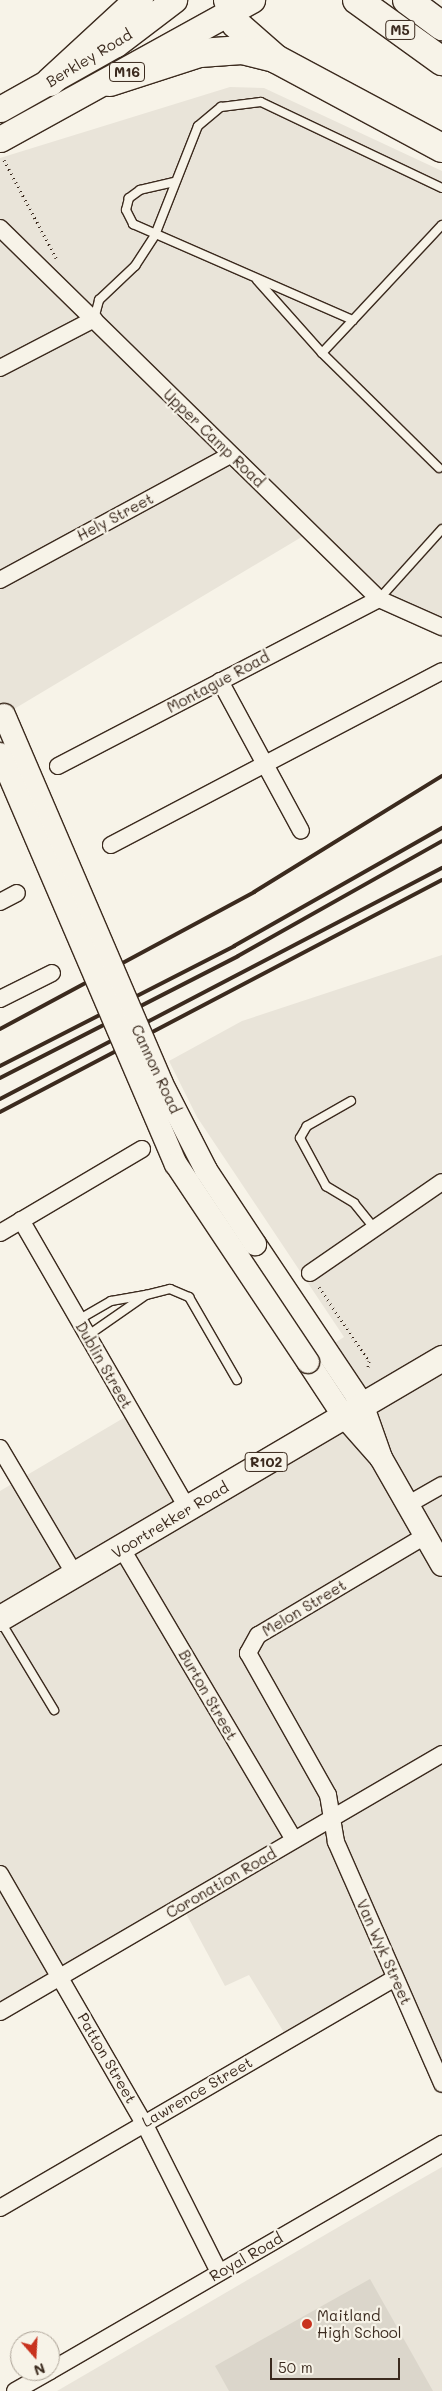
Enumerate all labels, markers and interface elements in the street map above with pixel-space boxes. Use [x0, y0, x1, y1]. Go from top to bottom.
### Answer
road number: M5 [385, 18, 415, 42]
street label: Berkley Road [43, 25, 135, 91]
road number: M16 [108, 61, 146, 84]
street label: Upper Camp Road [160, 385, 268, 491]
street label: Hely Street [74, 489, 156, 545]
street label: Montague Road [164, 647, 272, 717]
street label: Cannon Road [128, 1022, 184, 1116]
street label: Dublin Street [72, 1318, 136, 1412]
road number: R102 [244, 1450, 288, 1474]
street label: Voortrekker Road [108, 1478, 232, 1562]
street label: Melon Street [259, 1576, 349, 1640]
street label: Burton Street [175, 1647, 241, 1743]
street label: Coronation Road [163, 1844, 279, 1922]
street label: Van Wyk Street [353, 1896, 415, 2008]
street label: Patton Street [74, 2010, 140, 2106]
street label: Lawrence Street [139, 2053, 255, 2131]
street label: Royal Road [206, 2229, 286, 2285]
place label: Maitland High School [317, 2306, 402, 2341]
marker: Maitland High School [301, 2318, 313, 2330]
north arrow [10, 2331, 60, 2381]
scale bar [272, 2348, 402, 2380]
text: 50 m [278, 2357, 313, 2377]
text: N [32, 2359, 48, 2380]

